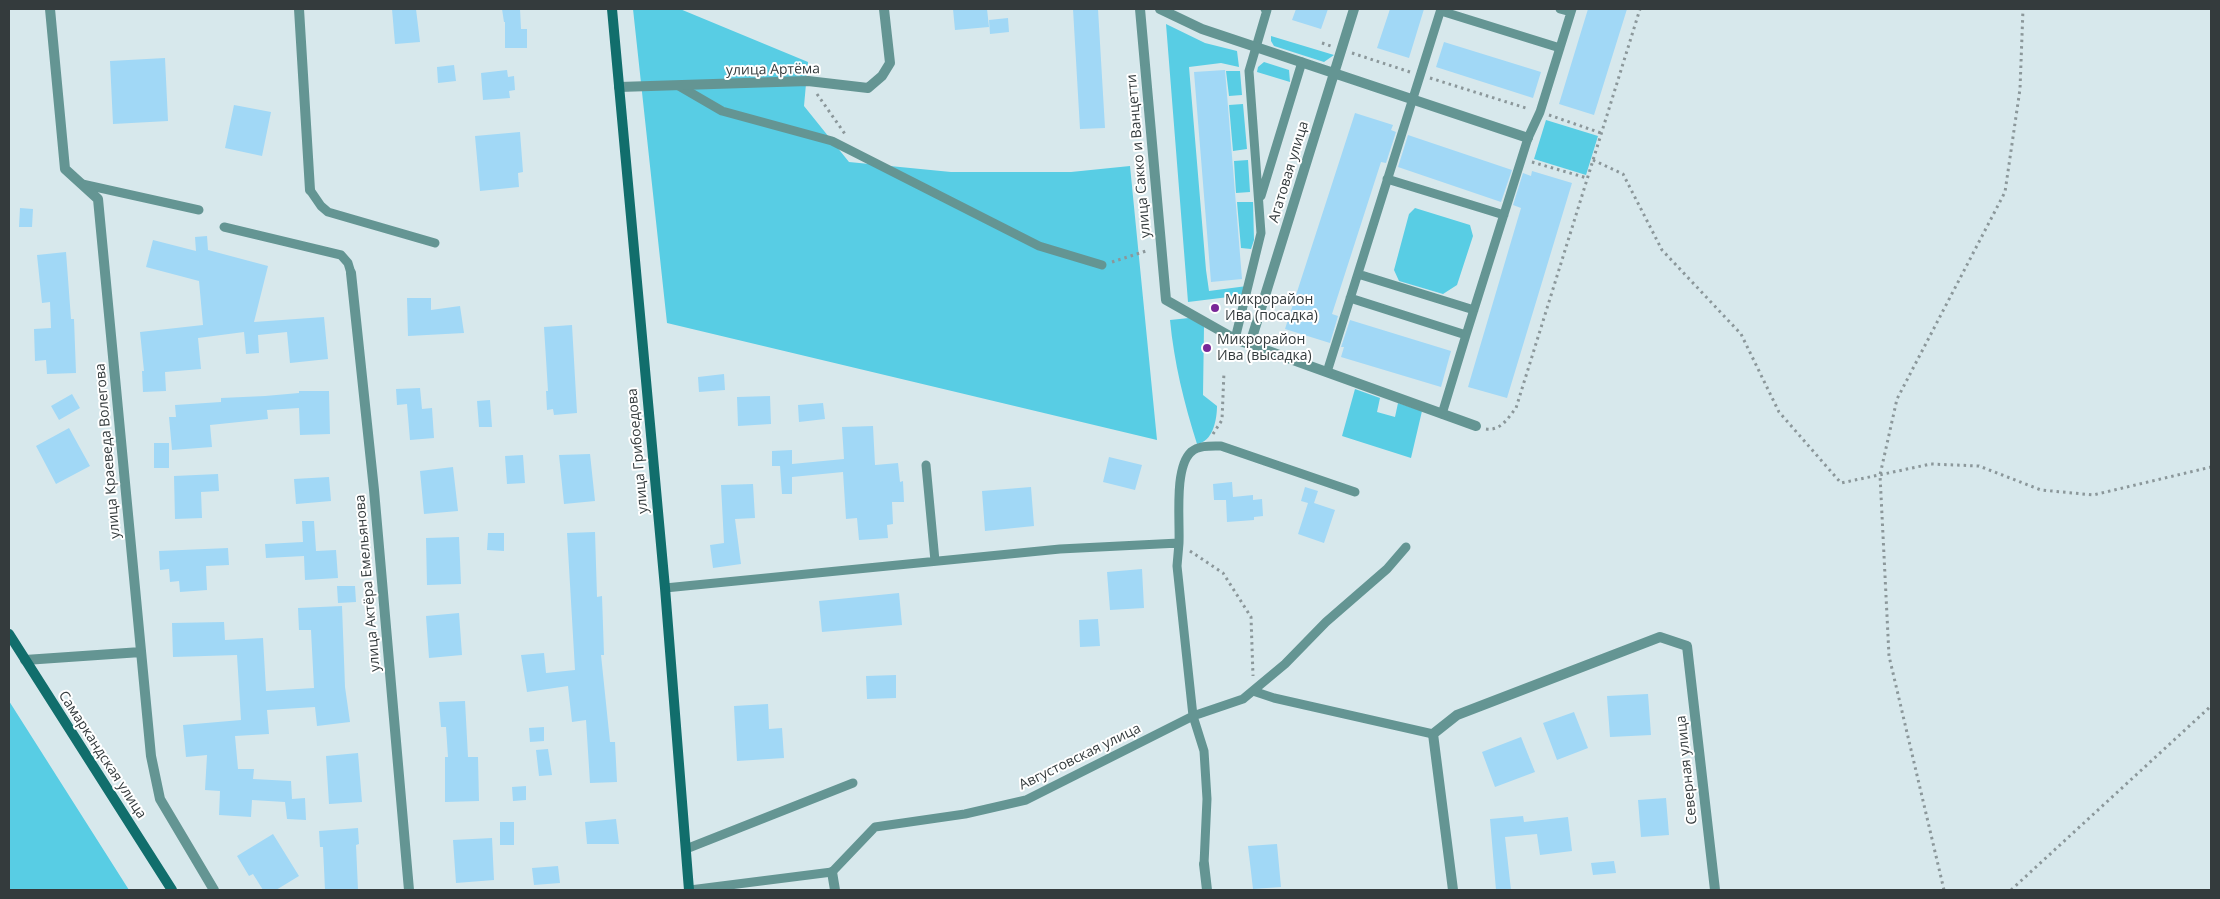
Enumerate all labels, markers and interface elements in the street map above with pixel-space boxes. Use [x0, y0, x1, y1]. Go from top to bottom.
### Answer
street label: улица Артёма [726, 61, 820, 79]
street label: улица Сакко и Ванцетти [1123, 74, 1155, 238]
street label: Агатовая улица [1266, 119, 1312, 225]
place label: Микрорайон Ива (посадка) [1225, 292, 1318, 324]
marker: Микрорайон Ива (посадка) [1209, 302, 1221, 314]
place label: Микрорайон Ива (высадка) [1217, 332, 1312, 364]
marker: Микрорайон Ива (высадка) [1201, 342, 1213, 354]
street label: улица Краеведа Волегова [92, 363, 124, 539]
street label: улица Грибоедова [624, 388, 652, 514]
street label: улица Актёра Емельянова [352, 494, 384, 672]
street label: Самаркандская улица [54, 688, 150, 822]
street label: Северная улица [1673, 715, 1701, 825]
street label: Августовская улица [1016, 720, 1144, 794]

